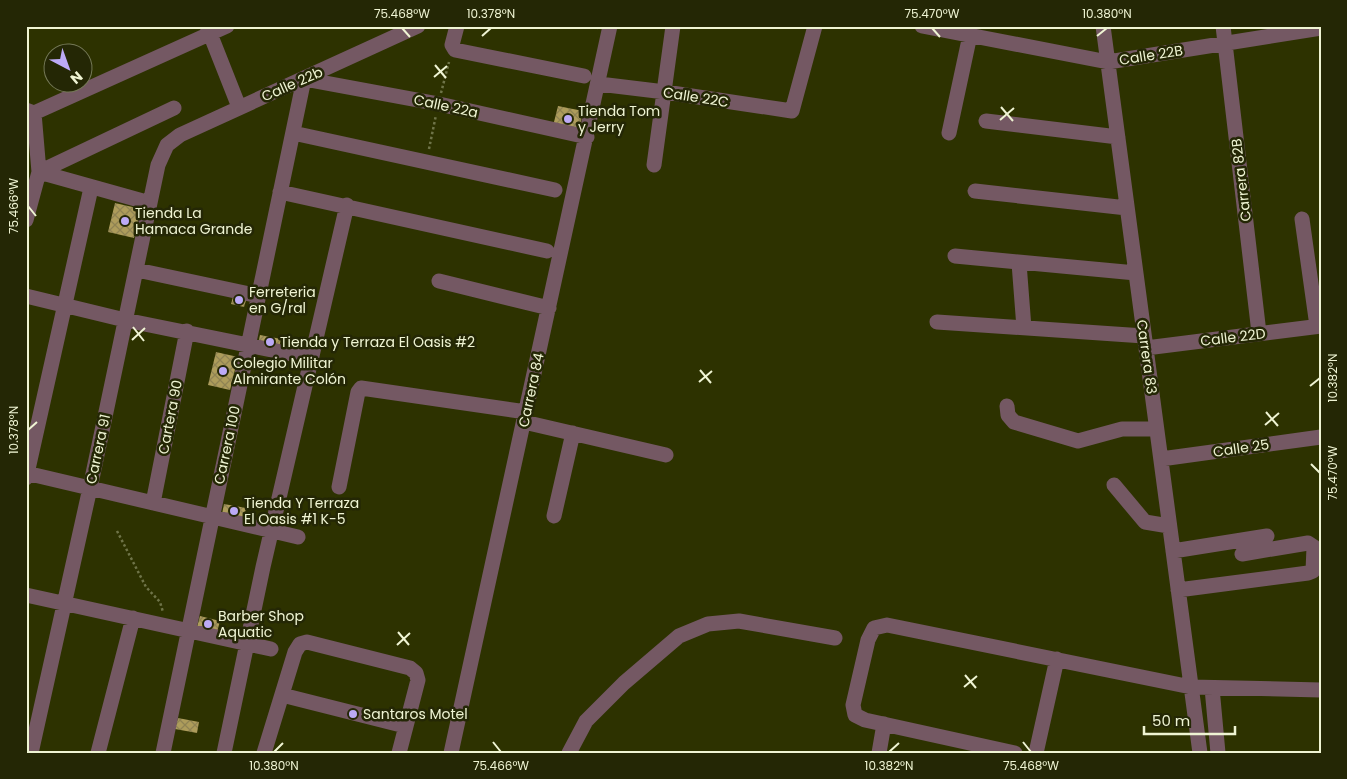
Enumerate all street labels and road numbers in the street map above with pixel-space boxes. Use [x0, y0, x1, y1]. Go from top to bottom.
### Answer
street label: Calle 22B [1118, 40, 1184, 70]
street label: Calle 22b [258, 62, 326, 106]
street label: Calle 22C [662, 82, 730, 112]
street label: Calle 22a [412, 89, 480, 123]
street label: Carrera 82B [1226, 137, 1256, 223]
street label: Carrera 83 [1132, 319, 1162, 395]
street label: Calle 22D [1199, 323, 1267, 351]
street label: Carrera 84 [513, 351, 549, 429]
street label: Cartera 90 [153, 378, 187, 456]
street label: Carrera 100 [209, 404, 245, 486]
street label: Carrera 91 [81, 412, 115, 486]
street label: Calle 25 [1212, 434, 1270, 462]

